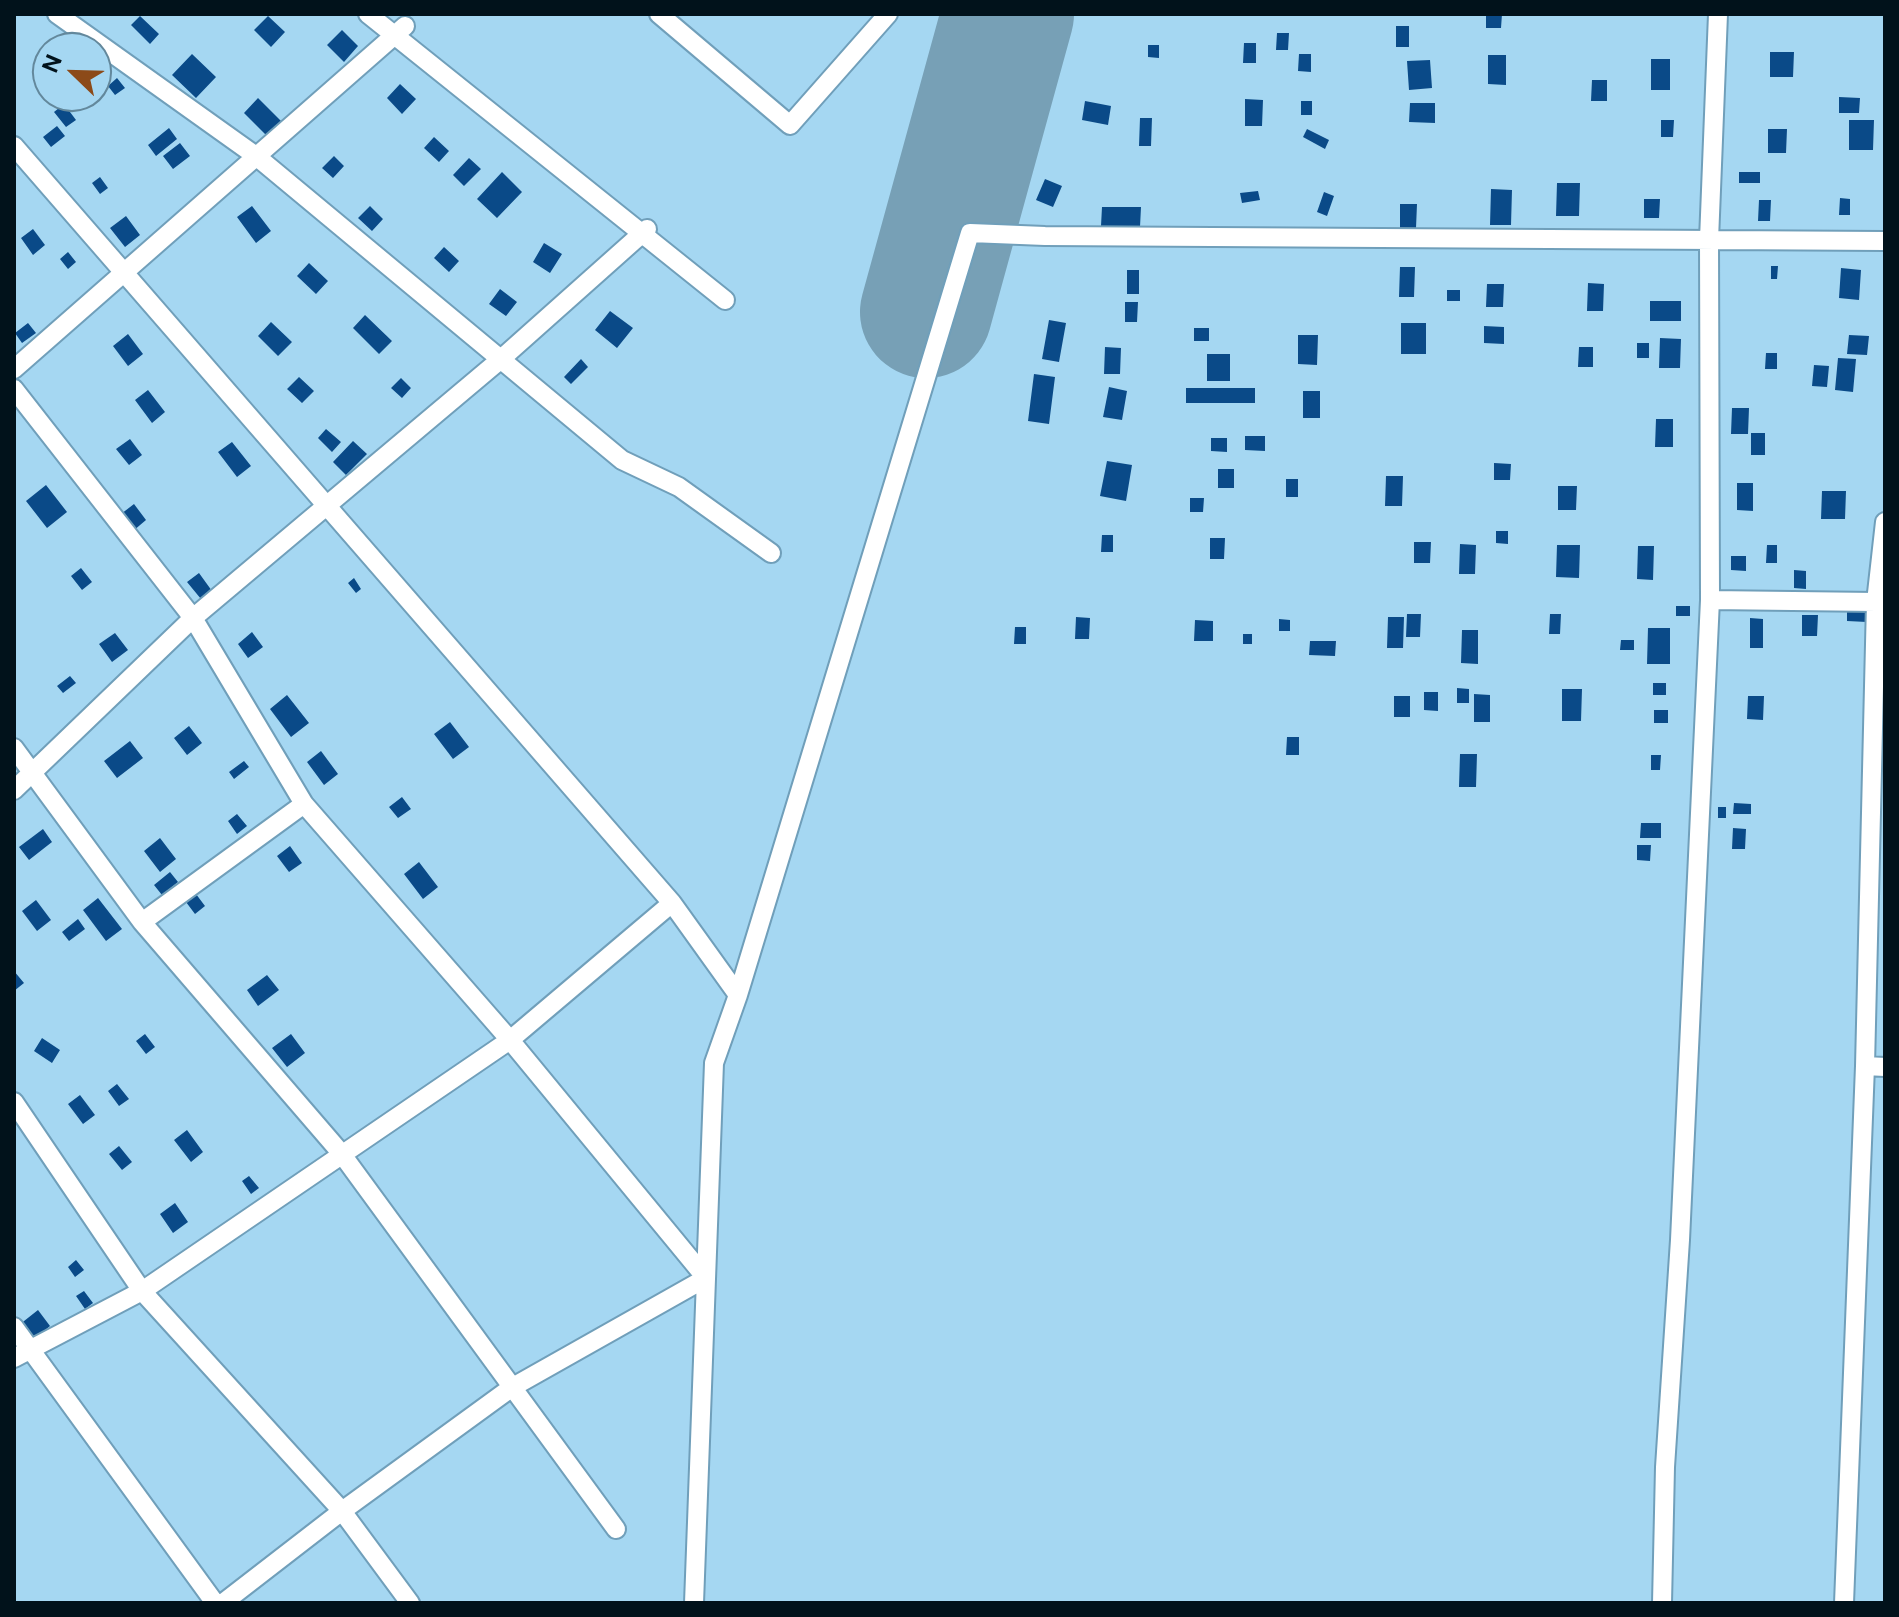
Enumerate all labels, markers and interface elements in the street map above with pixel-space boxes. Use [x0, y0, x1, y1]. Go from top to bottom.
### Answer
north arrow [32, 32, 112, 112]
text: N [36, 50, 67, 76]

